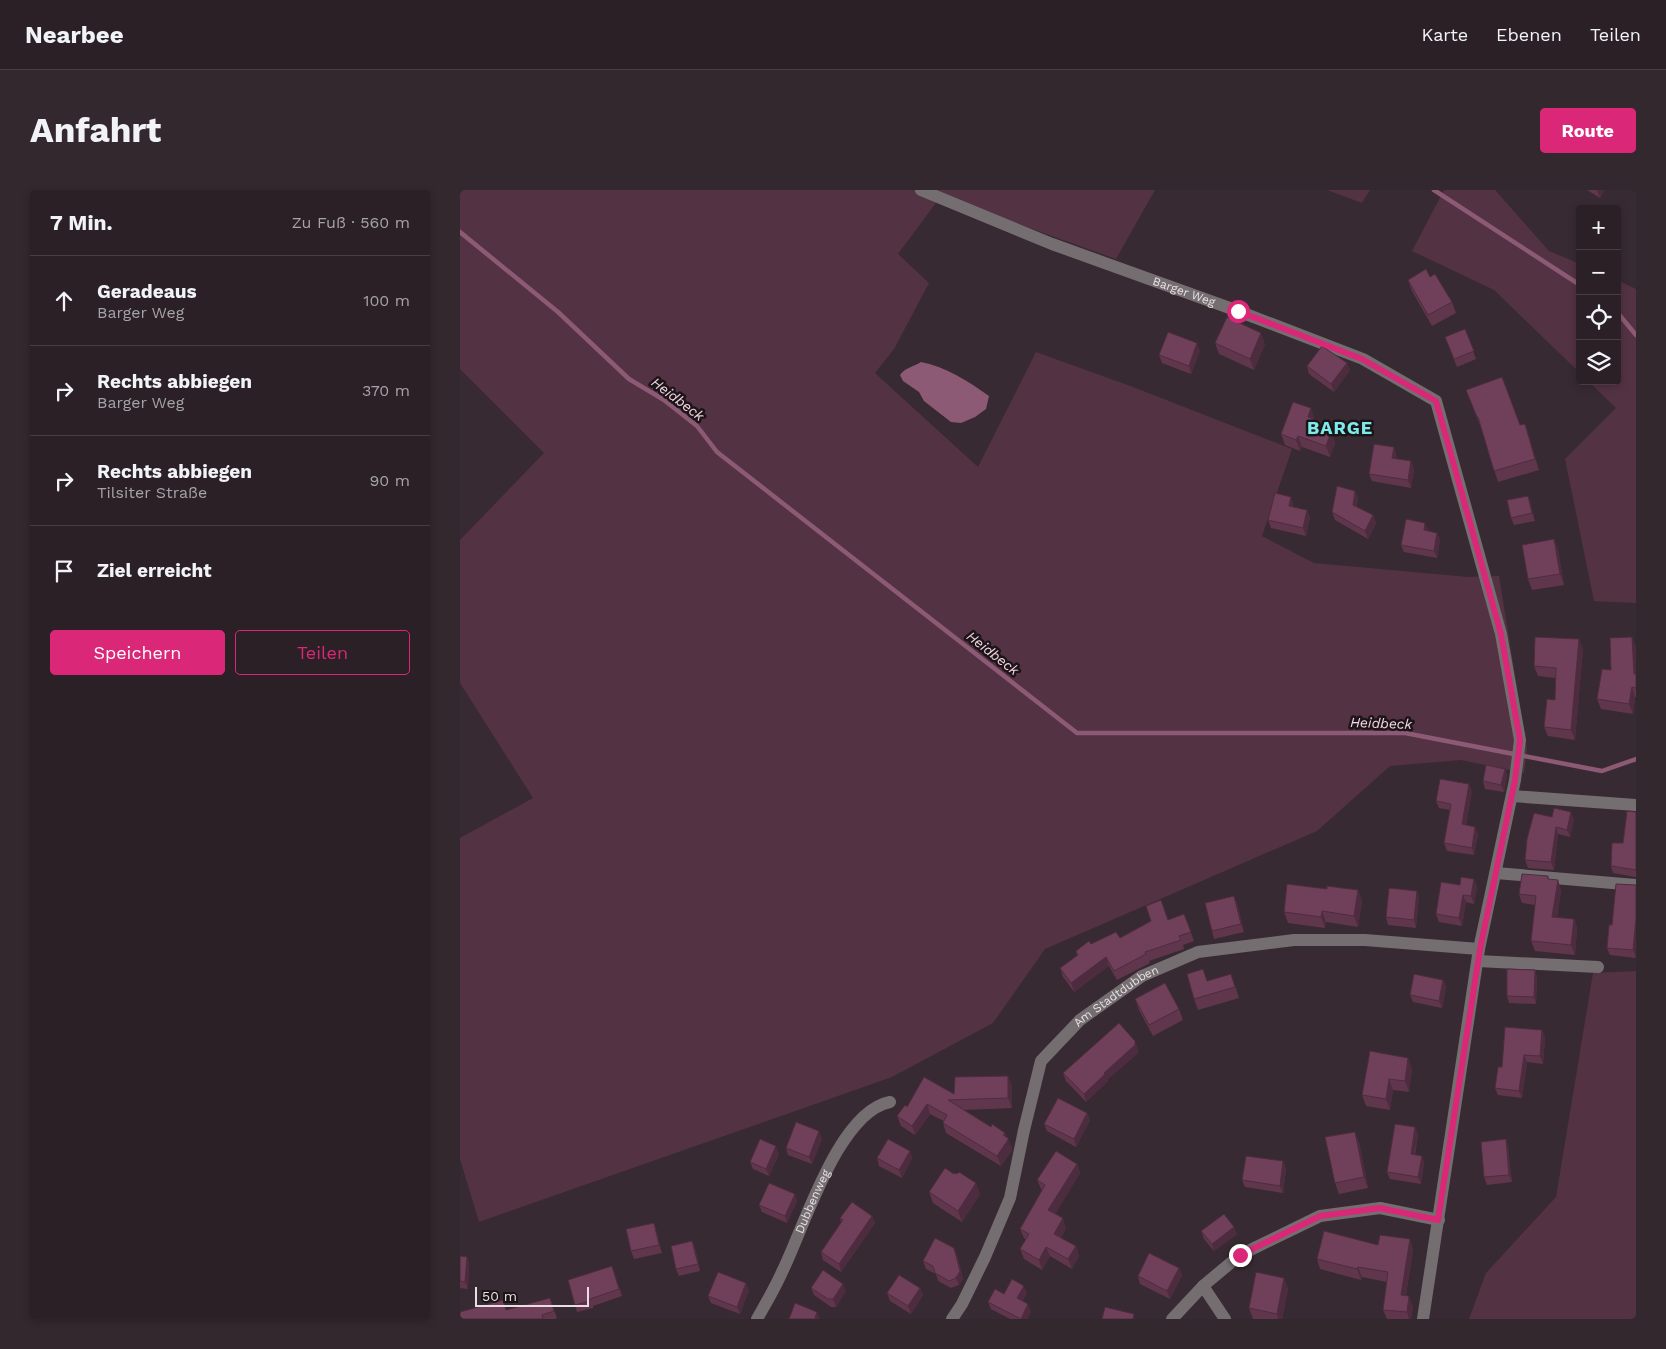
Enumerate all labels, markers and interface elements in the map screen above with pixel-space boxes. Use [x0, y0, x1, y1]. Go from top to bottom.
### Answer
text: Nearbee [25, 21, 124, 49]
text: Karte [1422, 24, 1468, 45]
text: Ebenen [1496, 24, 1562, 45]
text: Teilen [1590, 24, 1641, 45]
button: Route [1540, 108, 1636, 153]
text: Anfahrt [30, 109, 161, 151]
map controls [1576, 205, 1621, 385]
button: + [1576, 205, 1621, 250]
text: 7 Min. [50, 210, 113, 235]
text: Zu Fuß · 560 m [292, 213, 410, 232]
button: − [1576, 250, 1621, 295]
street label: Barger Weg [1151, 274, 1218, 309]
text: Geradeaus [97, 280, 197, 303]
icon: ahead [50, 287, 78, 315]
text: 100 m [363, 291, 410, 310]
button: locate [1576, 295, 1621, 340]
route start [1227, 300, 1250, 323]
text: Barger Weg [97, 303, 184, 322]
button: layers [1576, 340, 1621, 385]
text: Rechts abbiegen [97, 370, 252, 393]
water label: Heidbeck [648, 374, 708, 424]
icon: right [50, 377, 78, 405]
text: 370 m [362, 381, 410, 400]
text: Barger Weg [97, 393, 184, 412]
district label: BARGE [1307, 417, 1373, 438]
text: Rechts abbiegen [97, 460, 252, 483]
icon: right [50, 467, 78, 495]
text: 90 m [369, 471, 410, 490]
text: Tilsiter Straße [97, 483, 207, 502]
icon: arrive [50, 557, 78, 585]
text: Ziel erreicht [97, 559, 212, 582]
water label: Heidbeck [964, 628, 1023, 679]
button: Speichern [50, 630, 225, 675]
button: Teilen [235, 630, 410, 675]
water label: Heidbeck [1350, 714, 1413, 732]
street label: Am Stadtdubben [1070, 963, 1161, 1030]
street label: Dubbenweg [792, 1167, 833, 1236]
route end [1229, 1244, 1252, 1267]
scale bar [475, 1284, 589, 1307]
text: 50 m [482, 1288, 517, 1304]

